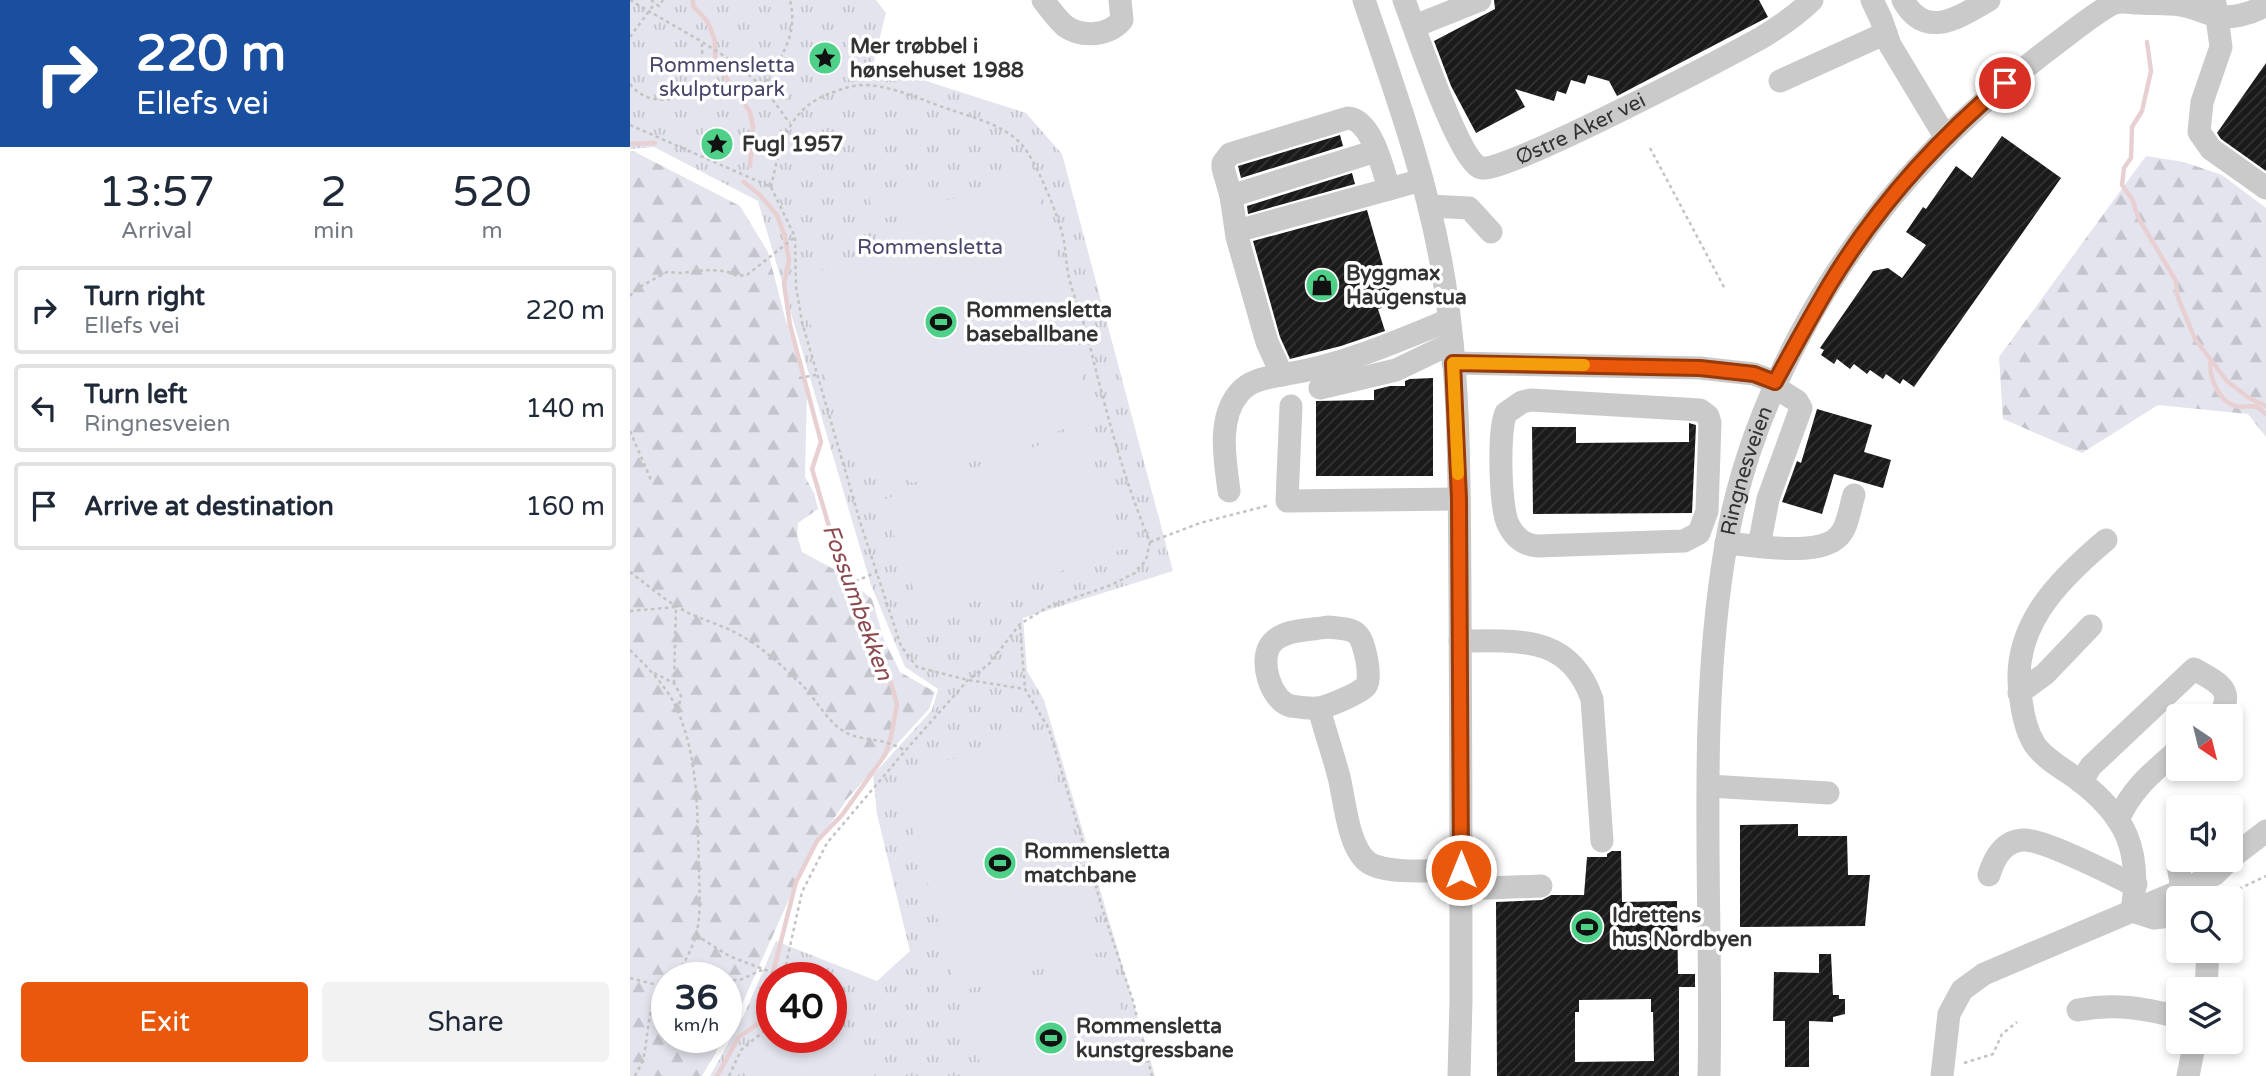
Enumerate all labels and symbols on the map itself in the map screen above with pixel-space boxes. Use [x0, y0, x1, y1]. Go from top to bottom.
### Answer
place label: Mer trøbbel i hønsehuset 1988 [850, 34, 1024, 83]
place icon: Mer trøbbel i hønsehuset 1988 [806, 39, 844, 77]
park label: Rommensletta skulpturpark [649, 53, 795, 102]
pin [1975, 53, 2035, 113]
street label: Østre Aker vei [1512, 88, 1650, 170]
place icon: Fugl 1957 [698, 125, 736, 163]
place label: Fugl 1957 [742, 132, 844, 157]
park label: Rommensletta [857, 235, 1003, 260]
place label: Byggmax Haugenstua [1346, 261, 1467, 310]
shop icon: Byggmax Haugenstua [1303, 266, 1341, 304]
place label: Rommensletta baseballbane [966, 298, 1112, 347]
sports icon: Rommensletta baseballbane [922, 303, 960, 341]
street label: Ringnesveien [1716, 403, 1778, 538]
water label: Fossumbekken [816, 521, 899, 685]
north arrow [2166, 704, 2244, 780]
position arrow [1424, 833, 1498, 907]
place label: Rommensletta matchbane [1024, 839, 1170, 888]
sports icon: Rommensletta matchbane [981, 844, 1019, 882]
place label: Idrettens hus Nordbyen [1612, 903, 1752, 952]
sports icon: Idrettens hus Nordbyen [1568, 908, 1606, 946]
speed limit sign: 40 [756, 962, 847, 1053]
place label: Rommensletta kunstgressbane [1076, 1014, 1234, 1063]
sports icon: Rommensletta kunstgressbane [1032, 1019, 1070, 1057]

